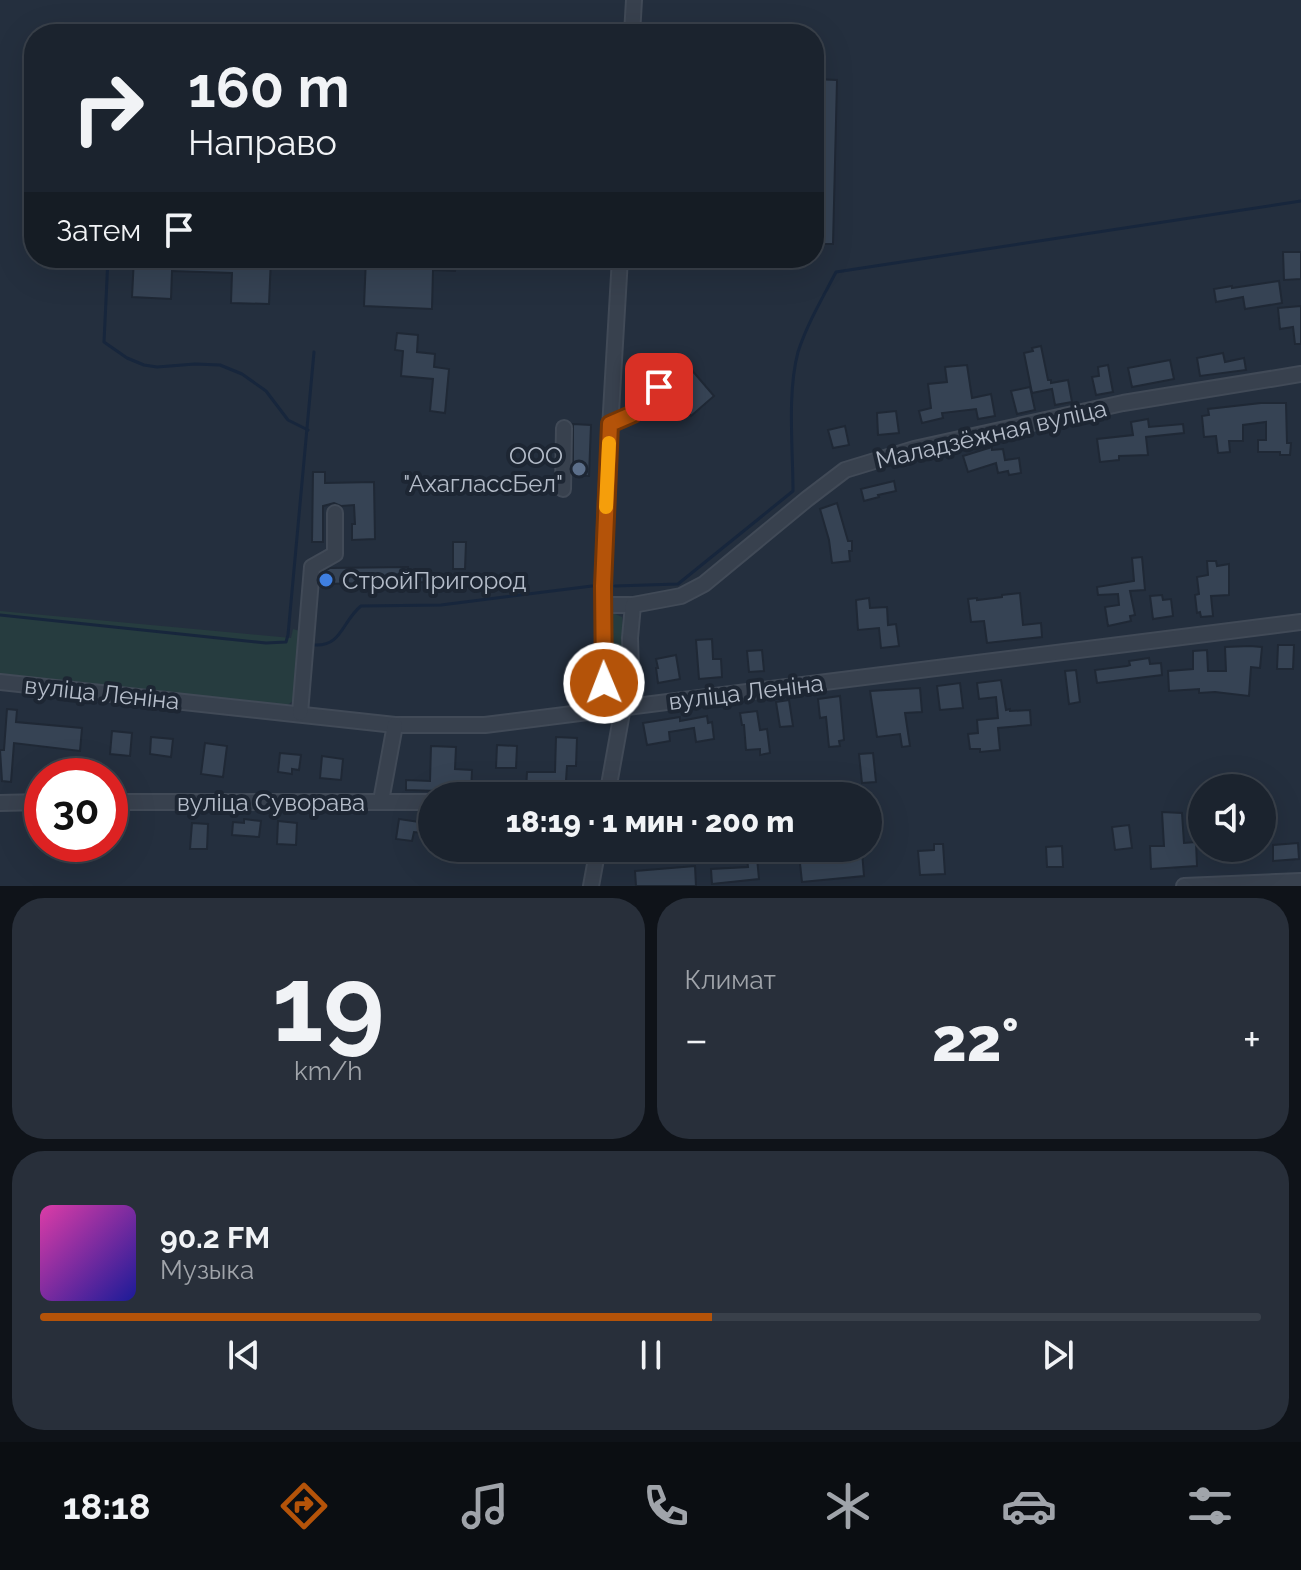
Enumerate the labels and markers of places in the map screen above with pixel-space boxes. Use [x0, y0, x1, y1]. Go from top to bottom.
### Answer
pin [625, 353, 693, 421]
place label: ООО "АхаглассБел" [403, 441, 563, 498]
marker: ООО "АхаглассБел" [570, 460, 588, 478]
place label: СтройПригород [342, 566, 527, 595]
marker: СтройПригород [317, 571, 335, 589]

